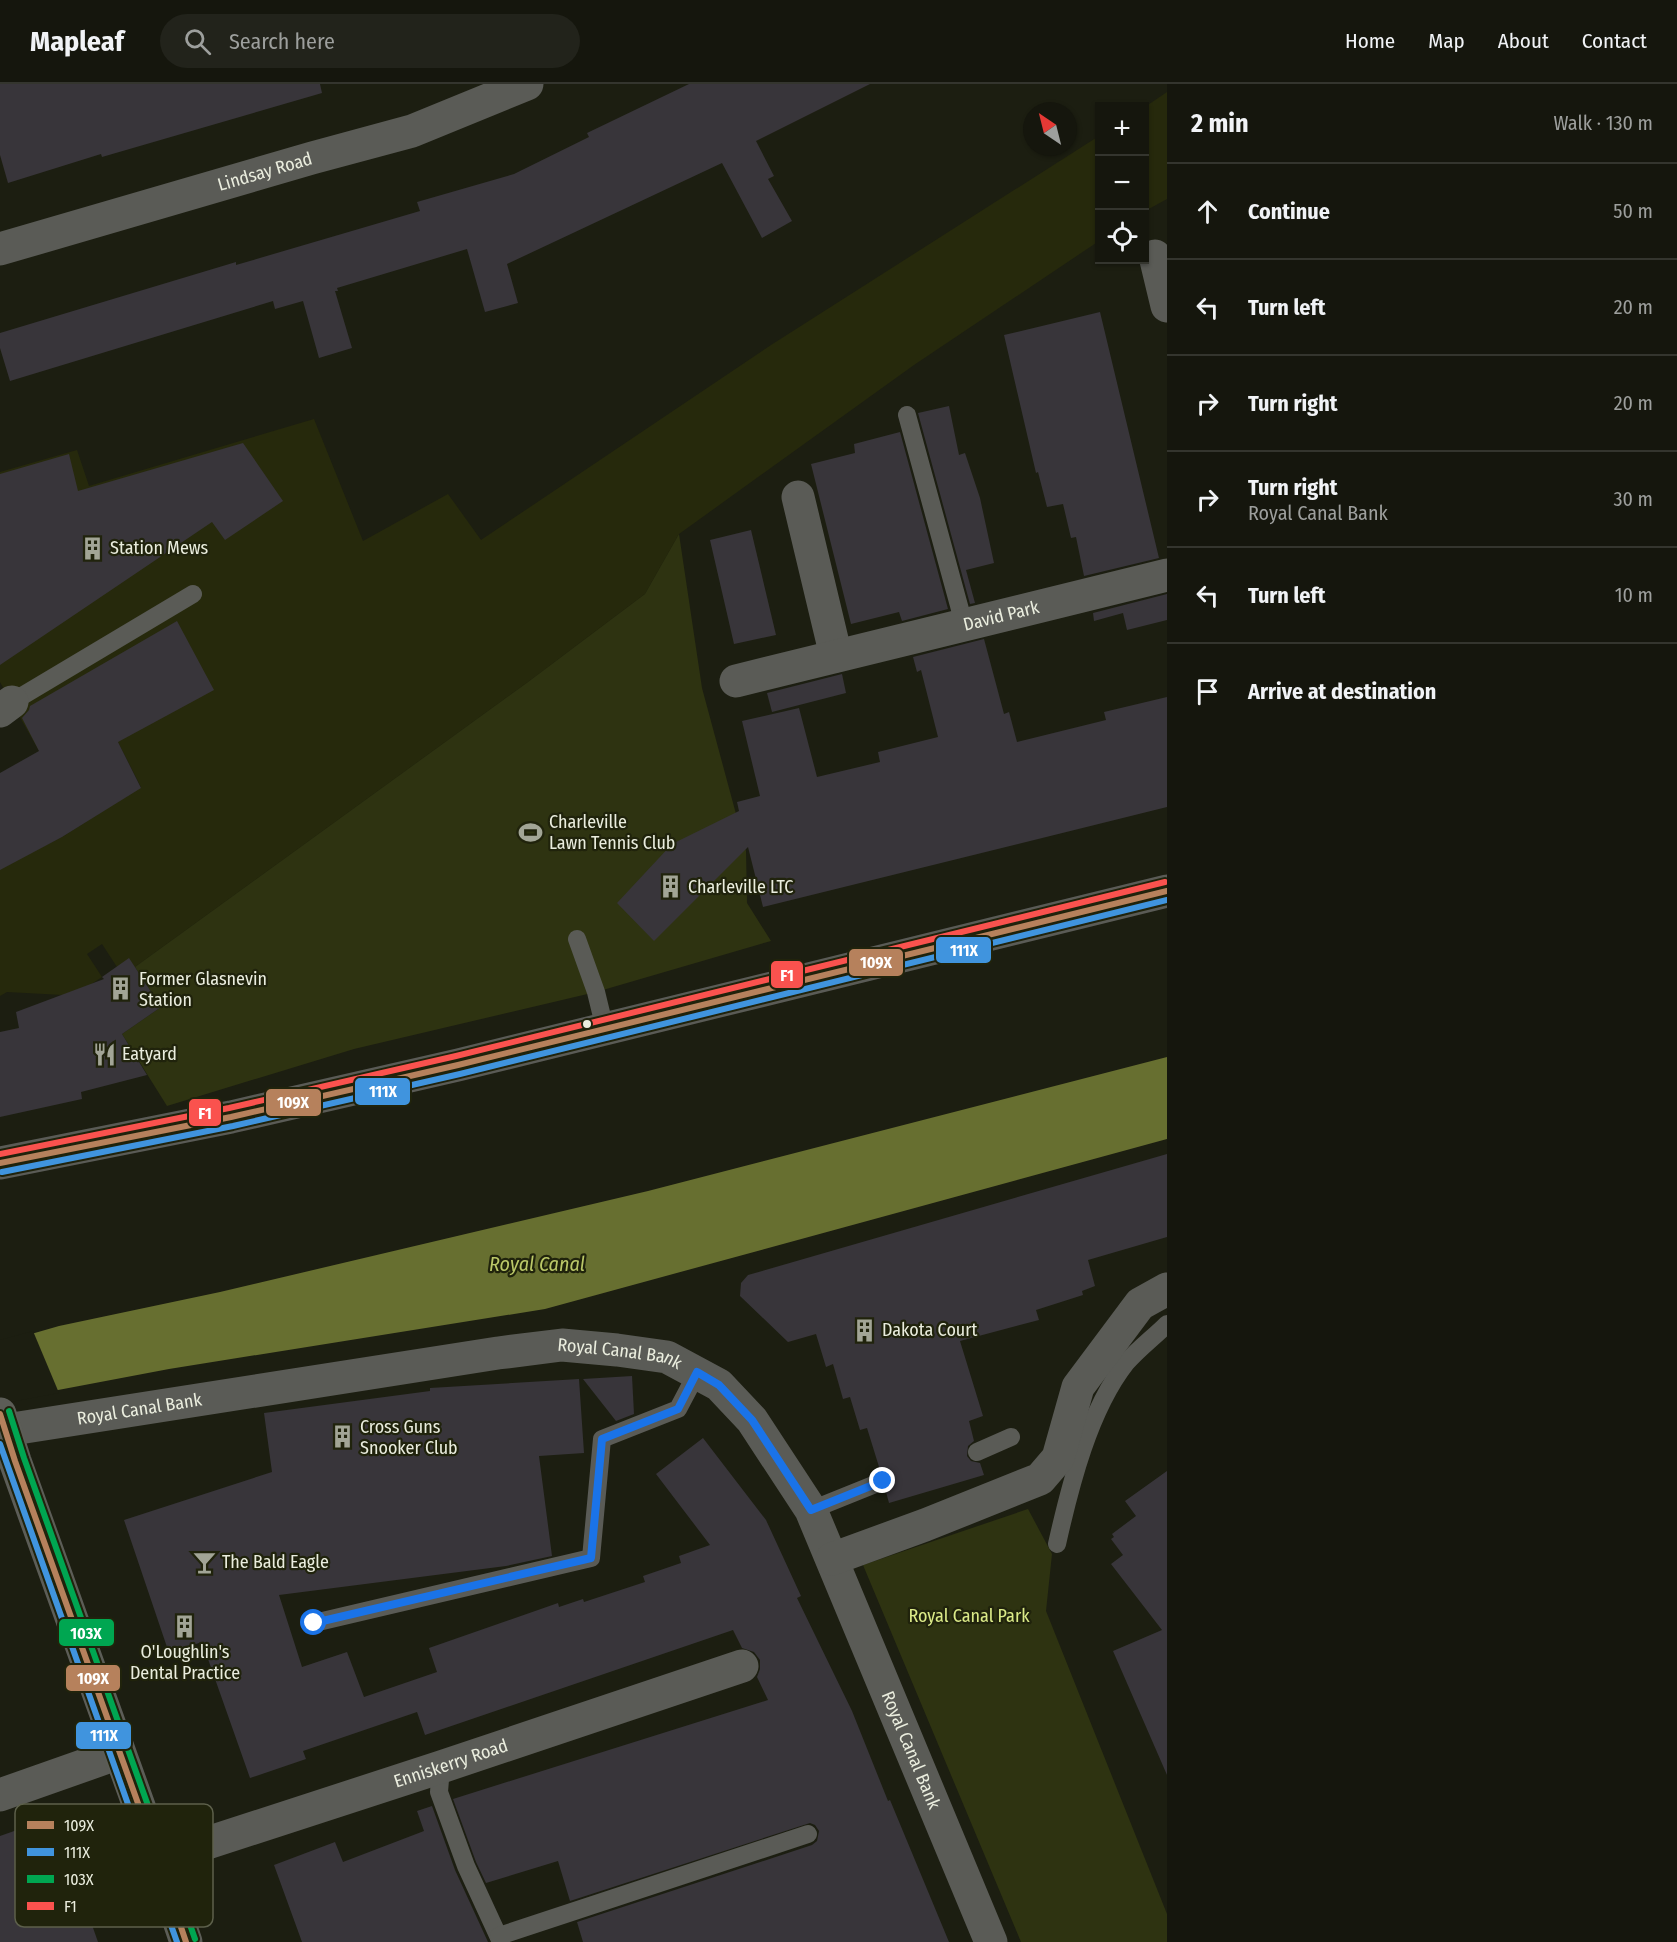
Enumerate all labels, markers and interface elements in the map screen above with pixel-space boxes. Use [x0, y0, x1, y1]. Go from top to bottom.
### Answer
search box [160, 14, 580, 68]
text: Mapleaf [30, 25, 124, 58]
icon: search [181, 25, 214, 58]
text: Search here [229, 28, 335, 55]
text: Home [1345, 28, 1395, 54]
text: Map [1428, 28, 1465, 54]
text: About [1498, 28, 1549, 54]
text: Contact [1582, 28, 1647, 54]
north arrow [1023, 102, 1077, 156]
map controls [1095, 102, 1149, 264]
button: + [1095, 102, 1149, 156]
text: 2 min [1191, 108, 1249, 139]
text: Walk · 130 m [1553, 111, 1653, 135]
street label: Lindsay Road [215, 148, 315, 196]
button: − [1095, 156, 1149, 210]
icon: ahead [1191, 195, 1224, 228]
text: Continue [1248, 198, 1330, 225]
text: 50 m [1613, 199, 1653, 223]
button: locate [1095, 210, 1149, 264]
icon: left [1191, 291, 1224, 324]
text: Turn left [1248, 294, 1326, 321]
text: 20 m [1614, 295, 1653, 319]
icon: right [1191, 387, 1224, 420]
text: Turn right [1248, 390, 1337, 417]
text: 20 m [1614, 391, 1653, 415]
text: Turn right [1248, 474, 1337, 501]
icon: right [1191, 483, 1224, 516]
text: 30 m [1613, 487, 1653, 511]
text: Royal Canal Bank [1248, 501, 1388, 525]
building icon: Station Mews [79, 535, 105, 561]
place label: Station Mews [110, 537, 209, 559]
icon: left [1191, 579, 1224, 612]
text: Turn left [1248, 582, 1326, 609]
text: 10 m [1615, 583, 1653, 607]
street label: David Park [961, 596, 1042, 636]
icon: arrive [1191, 675, 1224, 708]
text: Arrive at destination [1248, 678, 1436, 705]
place label: Charleville Lawn Tennis Club [549, 811, 675, 854]
sports icon: Charleville Lawn Tennis Club [518, 819, 544, 845]
building icon: Charleville LTC [657, 874, 683, 900]
place label: Charleville LTC [688, 876, 793, 898]
line badge: 111X [935, 936, 992, 964]
text: 111X [950, 941, 979, 960]
line badge: 109X [848, 948, 904, 977]
text: 109X [860, 953, 893, 972]
line badge: F1 [770, 960, 804, 989]
text: F1 [780, 966, 794, 985]
place label: Former Glasnevin Station [139, 968, 267, 1011]
building icon: Former Glasnevin Station [108, 976, 134, 1002]
unlabelled marker [581, 1018, 593, 1030]
restaurant icon: Eatyard [91, 1041, 117, 1067]
place label: Eatyard [122, 1043, 177, 1065]
line badge: 111X [354, 1077, 411, 1106]
text: 111X [369, 1082, 398, 1101]
line badge: 109X [265, 1088, 322, 1117]
text: 109X [277, 1093, 310, 1112]
line badge: F1 [188, 1098, 222, 1127]
text: F1 [198, 1104, 212, 1123]
water label: Royal Canal [489, 1252, 585, 1276]
building icon: Dakota Court [851, 1317, 877, 1343]
place label: Dakota Court [882, 1319, 978, 1341]
street label: Royal Canal Bank [557, 1334, 687, 1374]
street label: Royal Canal Bank [75, 1388, 204, 1430]
place label: Cross Guns Snooker Club [360, 1416, 458, 1459]
building icon: Cross Guns Snooker Club [329, 1424, 355, 1450]
route end [869, 1467, 895, 1493]
bar icon: The Bald Eagle [191, 1549, 217, 1575]
place label: The Bald Eagle [222, 1551, 329, 1573]
park label: Royal Canal Park [908, 1605, 1030, 1627]
route start [300, 1609, 326, 1635]
building icon: O'Loughlin's Dental Practice [172, 1613, 198, 1639]
line badge: 103X [58, 1618, 115, 1647]
text: 103X [70, 1624, 102, 1643]
place label: O'Loughlin's Dental Practice [130, 1641, 240, 1684]
line badge: 109X [65, 1664, 121, 1692]
text: 109X [77, 1669, 110, 1688]
street label: Royal Canal Bank [877, 1688, 946, 1813]
line badge: 111X [75, 1721, 132, 1750]
text: 111X [90, 1726, 119, 1745]
street label: Enniskerry Road [391, 1734, 511, 1793]
legend [15, 1804, 213, 1927]
text: 109X [64, 1816, 94, 1835]
text: 111X [64, 1843, 90, 1862]
text: 103X [64, 1870, 94, 1889]
text: F1 [64, 1897, 77, 1916]

